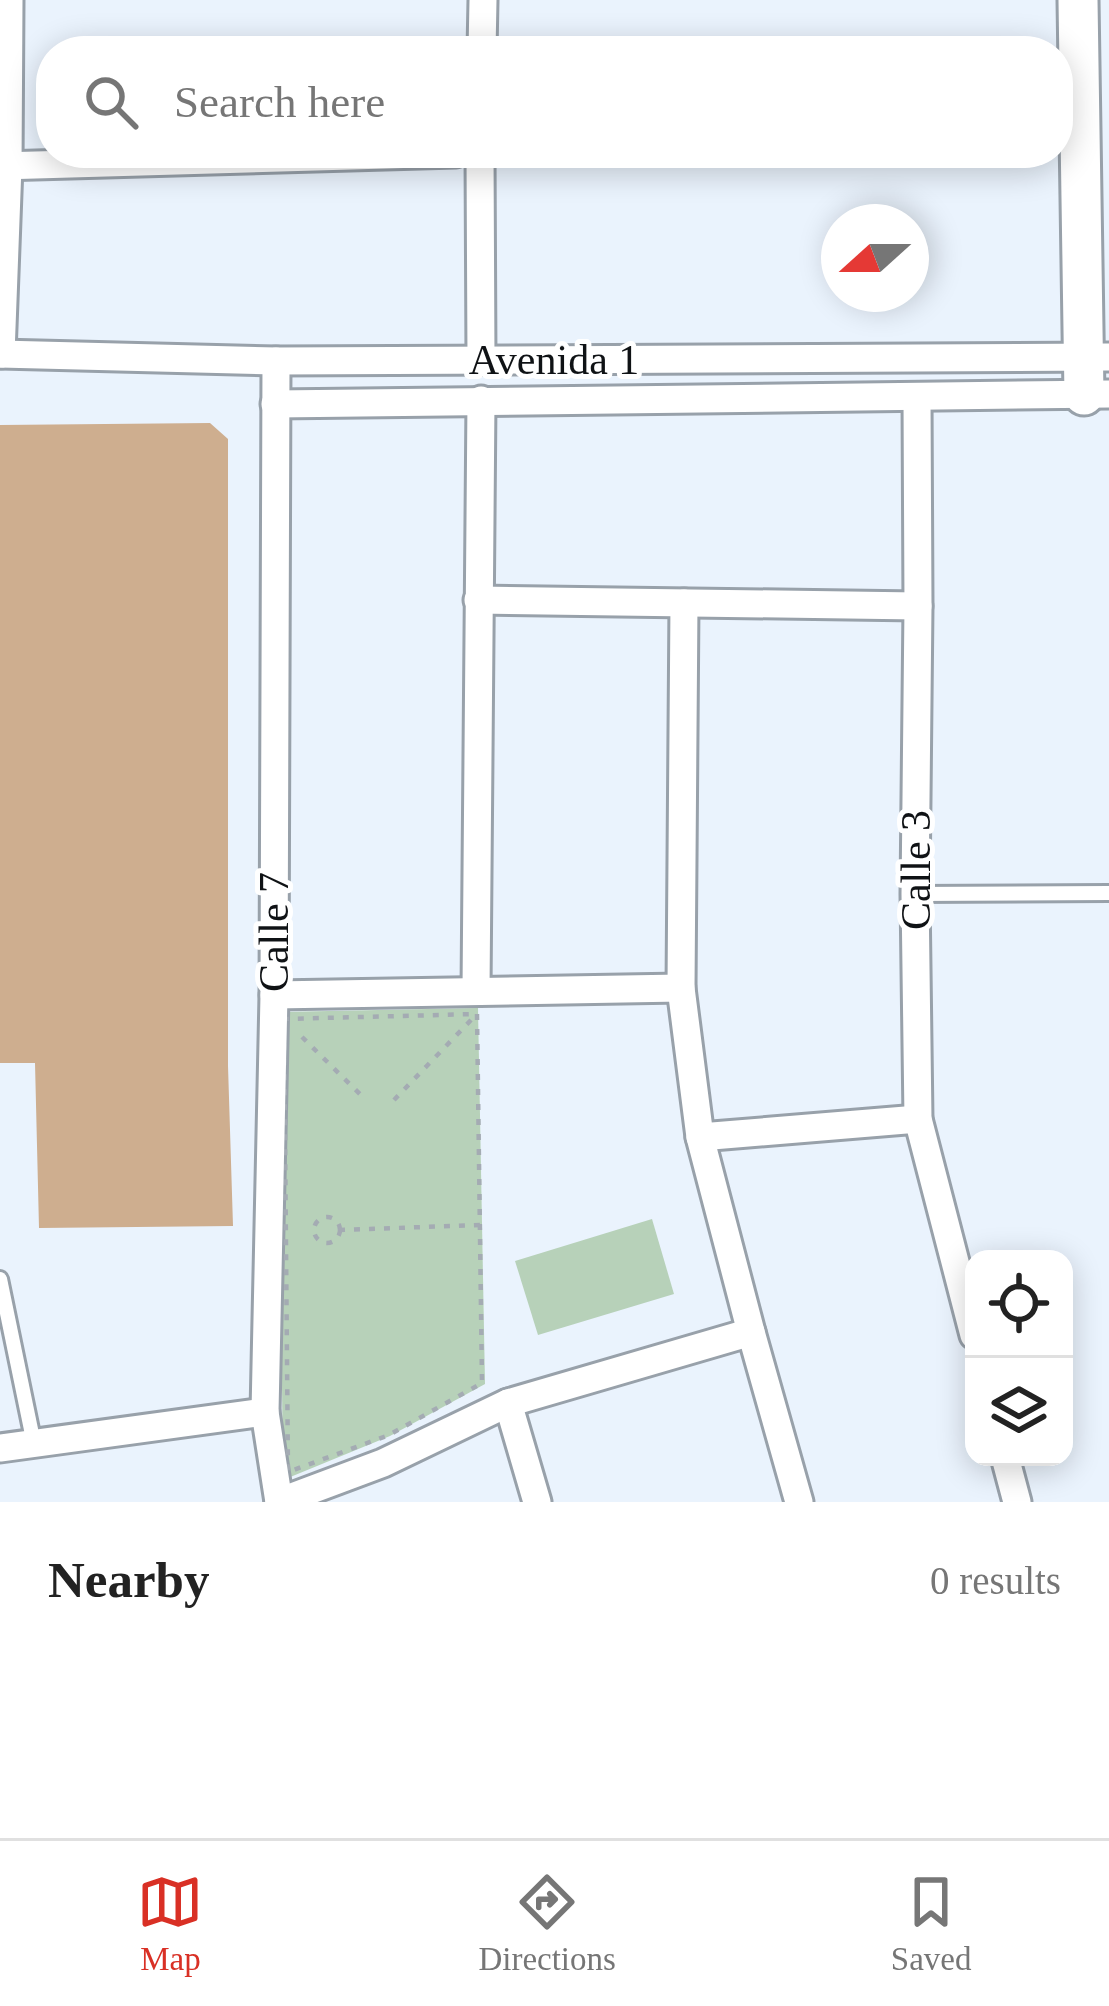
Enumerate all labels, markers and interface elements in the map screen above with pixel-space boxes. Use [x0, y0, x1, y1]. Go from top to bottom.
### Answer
search box [36, 36, 1073, 168]
icon: search [78, 69, 144, 135]
text: Search here [174, 77, 385, 127]
north arrow [821, 204, 929, 312]
street label: Avenida 1 [469, 337, 639, 383]
street label: Calle 3 [893, 810, 939, 930]
street label: Calle 7 [251, 872, 297, 992]
map controls [965, 1250, 1073, 1466]
button: locate [965, 1250, 1073, 1358]
button: layers [965, 1358, 1073, 1466]
text: Nearby [48, 1552, 209, 1608]
text: 0 results [930, 1559, 1061, 1602]
tab: Map [137, 1869, 203, 1978]
tab: Directions [478, 1869, 616, 1978]
tab: Saved [891, 1869, 972, 1978]

